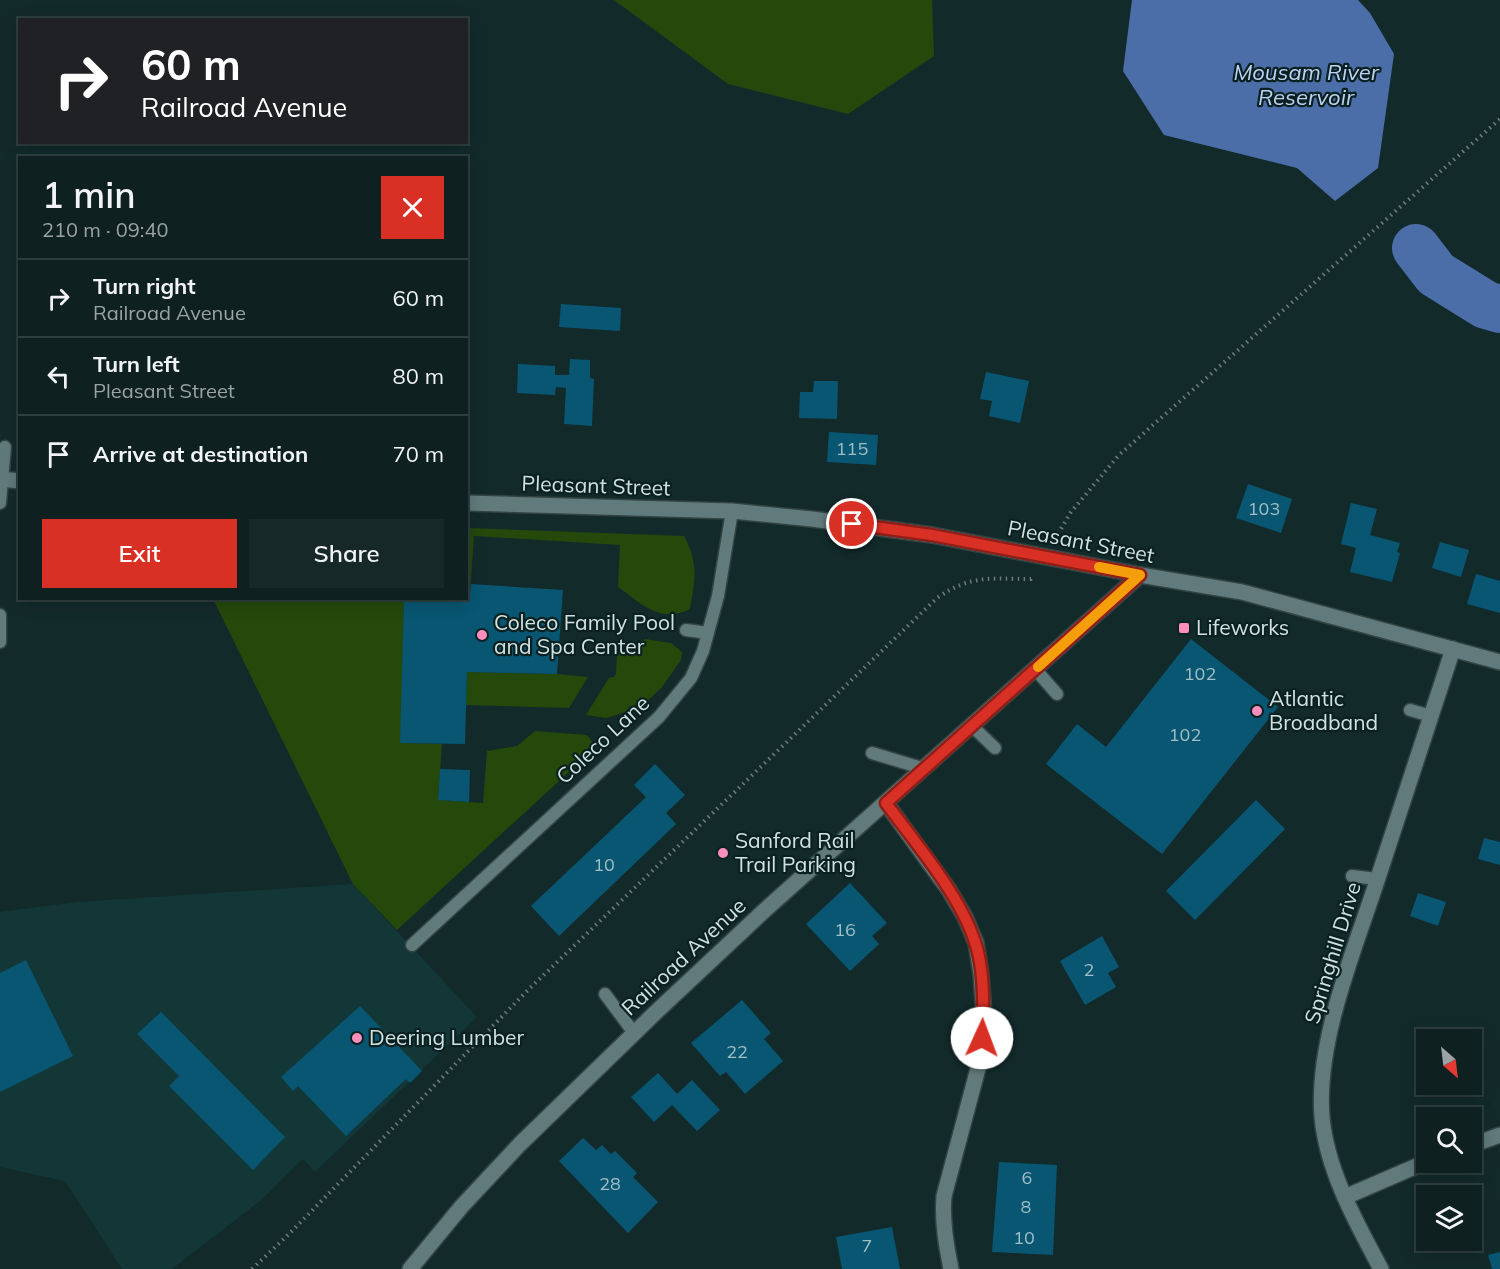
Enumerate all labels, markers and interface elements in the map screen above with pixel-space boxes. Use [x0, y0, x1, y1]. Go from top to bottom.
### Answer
text: 60 m [141, 38, 241, 91]
icon: right [42, 42, 120, 120]
water label: Mousam River Reservoir [1233, 58, 1380, 111]
text: Railroad Avenue [141, 90, 347, 124]
text: 1 min [42, 172, 136, 217]
button: close [381, 176, 444, 239]
text: 210 m · 09:40 [42, 217, 168, 242]
text: Turn right [93, 272, 196, 300]
icon: right [42, 282, 75, 315]
text: 60 m [393, 284, 444, 312]
text: Railroad Avenue [93, 300, 246, 325]
text: Turn left [93, 350, 180, 378]
icon: left [42, 360, 75, 393]
text: 80 m [393, 362, 444, 390]
text: Pleasant Street [93, 378, 235, 403]
house number: 115 [836, 437, 868, 460]
icon: arrive [42, 438, 75, 471]
text: Arrive at destination [93, 440, 308, 468]
text: 70 m [393, 440, 444, 468]
street label: Pleasant Street [521, 469, 671, 501]
house number: 103 [1248, 497, 1280, 520]
pin [826, 498, 877, 549]
icon: arrive [835, 507, 868, 540]
street label: Pleasant Street [1006, 514, 1157, 568]
button: Exit [42, 519, 237, 588]
button: Share [249, 519, 444, 588]
place label: Coleco Family Pool and Spa Center [494, 609, 675, 659]
place label: Lifeworks [1196, 614, 1289, 640]
marker: Lifeworks [1177, 621, 1191, 635]
marker: Coleco Family Pool and Spa Center [475, 628, 489, 642]
house number: 102 [1184, 662, 1216, 685]
place label: Atlantic Broadband [1269, 685, 1378, 735]
street label: Coleco Lane [550, 690, 654, 789]
marker: Atlantic Broadband [1250, 704, 1264, 718]
house number: 102 [1169, 723, 1201, 746]
place label: Sanford Rail Trail Parking [735, 827, 856, 877]
marker: Sanford Rail Trail Parking [716, 846, 730, 860]
house number: 10 [593, 853, 615, 876]
street label: Springhill Drive [1298, 879, 1366, 1027]
street label: Railroad Avenue [616, 892, 751, 1020]
house number: 16 [834, 918, 856, 941]
house number: 2 [1084, 958, 1094, 981]
position arrow [950, 1006, 1014, 1070]
place label: Deering Lumber [369, 1024, 524, 1050]
north arrow [1416, 1029, 1482, 1095]
map controls [1416, 1029, 1482, 1251]
marker: Deering Lumber [350, 1031, 364, 1045]
house number: 22 [726, 1040, 748, 1063]
button: search [1416, 1107, 1482, 1173]
house number: 6 [1022, 1166, 1032, 1189]
house number: 28 [599, 1172, 621, 1195]
button: layers [1416, 1185, 1482, 1251]
house number: 8 [1021, 1195, 1031, 1218]
house number: 10 [1013, 1226, 1035, 1249]
house number: 7 [862, 1234, 872, 1257]

